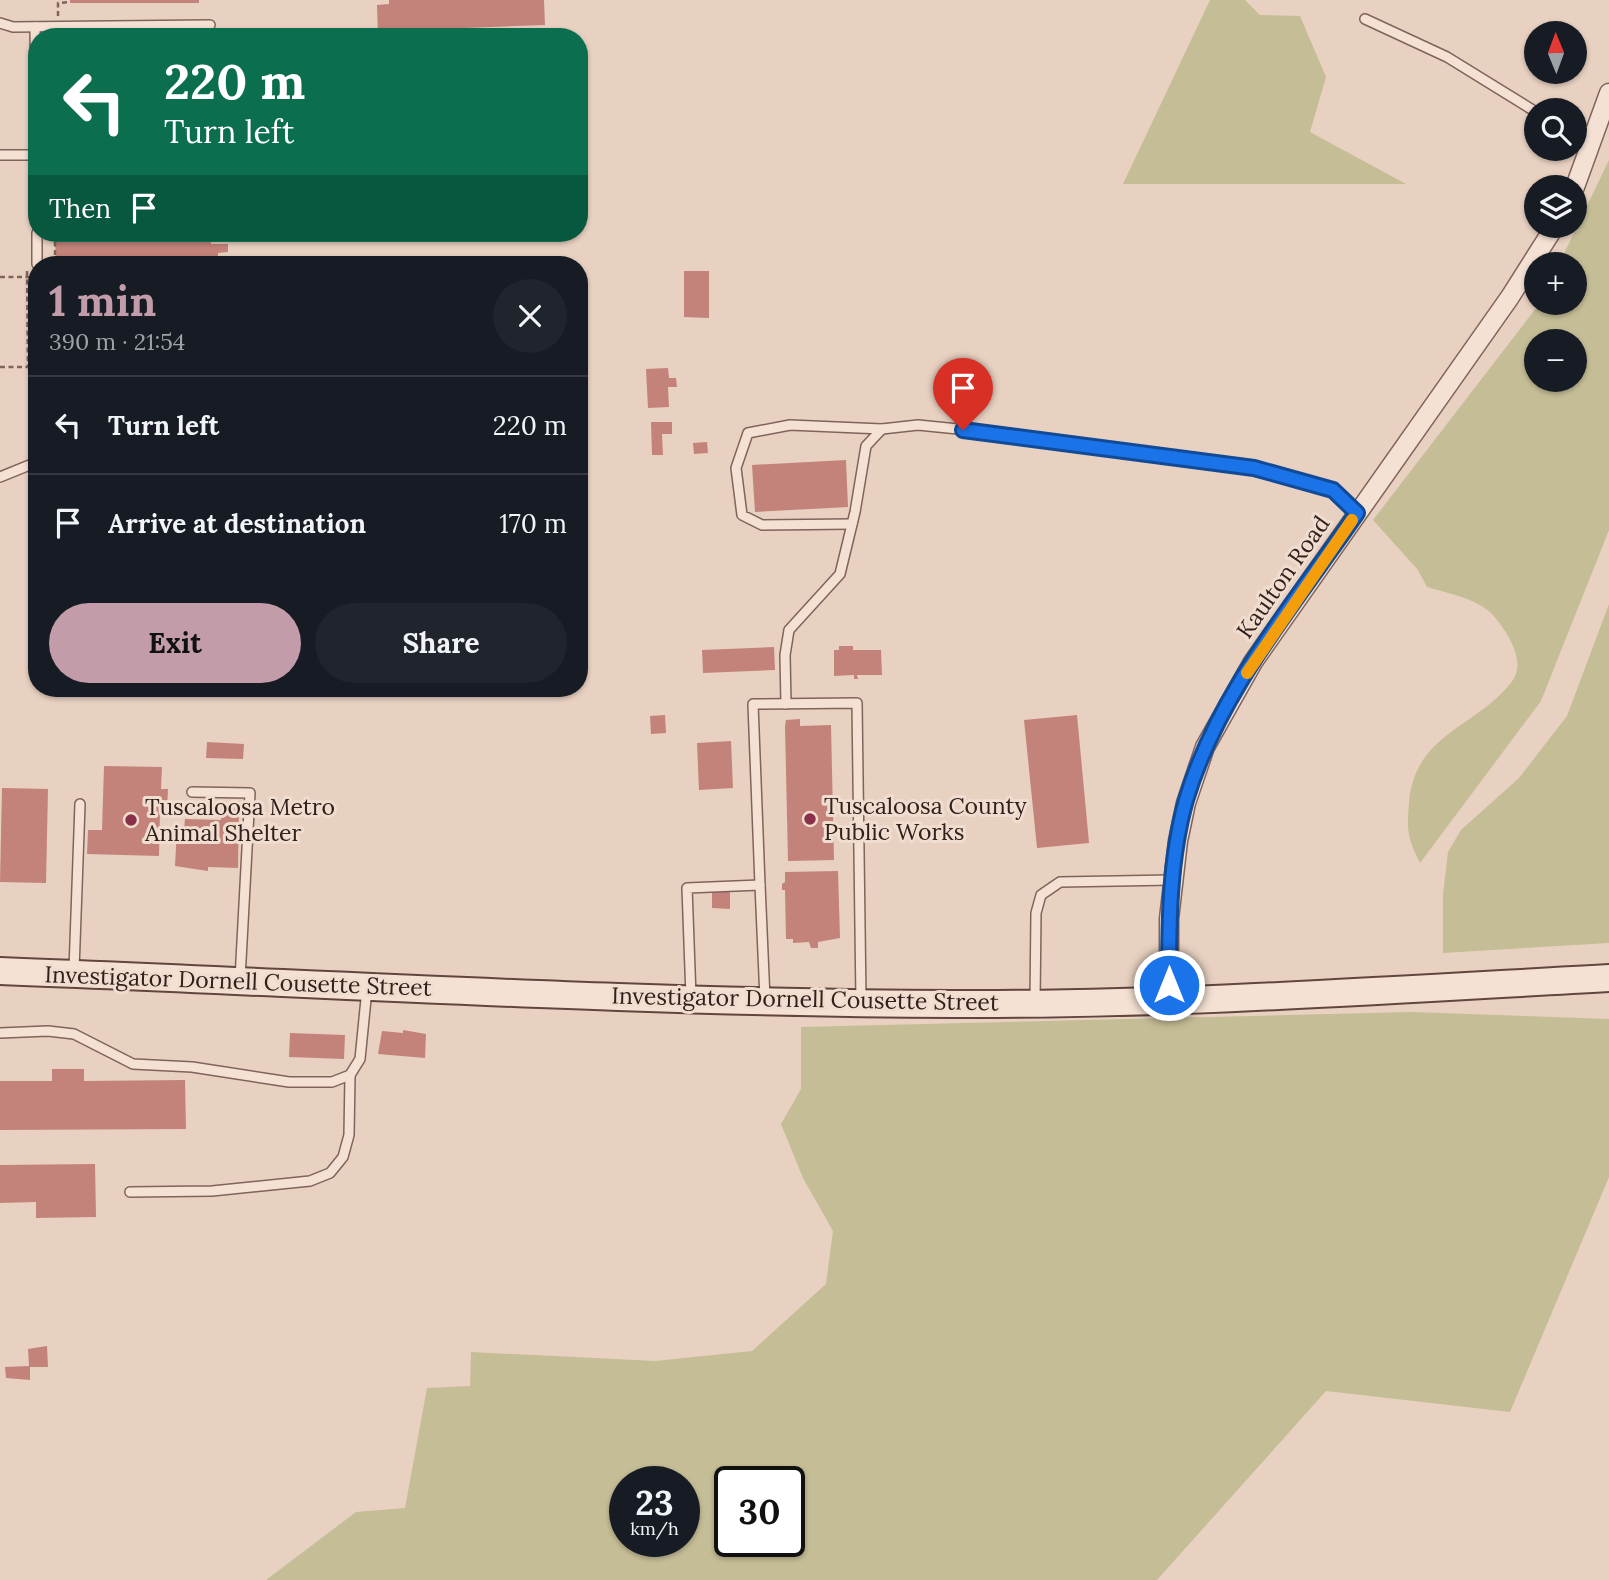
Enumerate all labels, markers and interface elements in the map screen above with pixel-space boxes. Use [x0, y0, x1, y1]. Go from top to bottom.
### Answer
north arrow [1524, 21, 1587, 84]
map controls [1524, 21, 1587, 392]
text: 220 m [164, 50, 305, 112]
icon: left [49, 56, 140, 147]
button: search [1524, 98, 1587, 161]
text: Turn left [164, 111, 294, 152]
button: layers [1524, 175, 1587, 238]
icon: arrive [125, 189, 163, 227]
text: Then [49, 192, 111, 225]
button: + [1524, 252, 1587, 315]
text: 1 min [49, 274, 156, 328]
button: close [493, 279, 567, 353]
text: 390 m · 21:54 [49, 327, 185, 356]
button: − [1524, 329, 1587, 392]
pin [933, 358, 993, 430]
icon: arrive [944, 369, 982, 407]
icon: left [49, 406, 87, 444]
text: Turn left [108, 409, 219, 442]
text: 220 m [493, 409, 567, 442]
icon: arrive [49, 504, 87, 542]
text: Arrive at destination [108, 507, 366, 540]
text: 170 m [499, 507, 567, 540]
street label: Kaulton Road [1230, 510, 1336, 644]
button: Exit [49, 603, 301, 683]
button: Share [315, 603, 567, 683]
place label: Tuscaloosa County Public Works [824, 791, 1028, 846]
place label: Tuscaloosa Metro Animal Shelter [144, 792, 335, 847]
marker: Tuscaloosa County Public Works [802, 811, 818, 827]
marker: Tuscaloosa Metro Animal Shelter [123, 812, 139, 828]
position arrow [1132, 948, 1206, 1022]
street label: Investigator Dornell Cousette Street [44, 959, 432, 1002]
street label: Investigator Dornell Cousette Street [611, 981, 999, 1016]
speed limit sign: 30 [714, 1466, 805, 1557]
text: 23 [635, 1480, 674, 1525]
text: km/h [630, 1517, 679, 1540]

